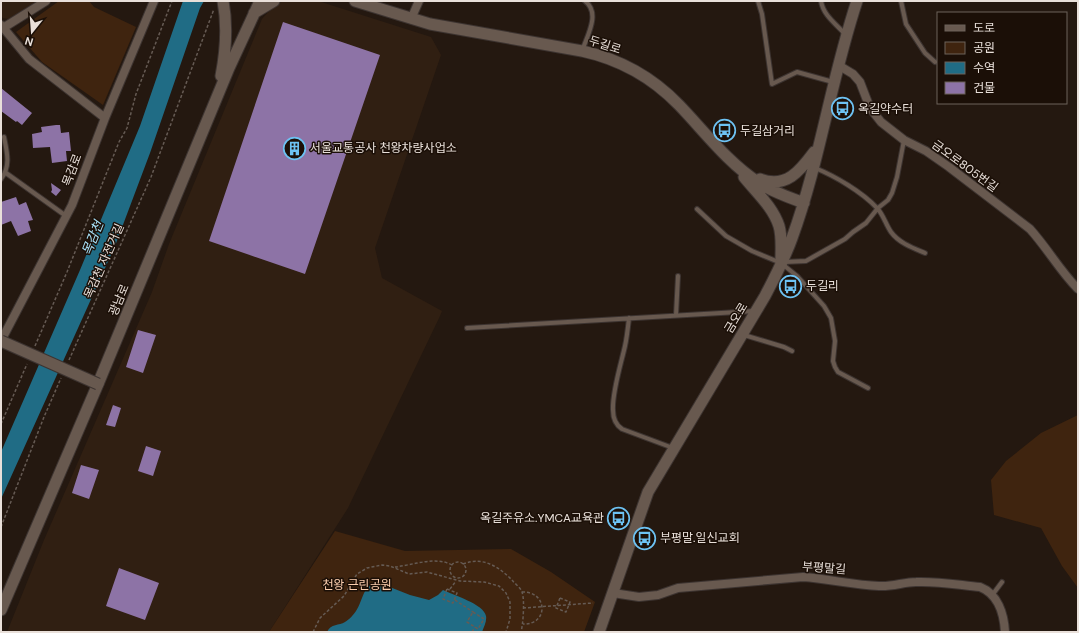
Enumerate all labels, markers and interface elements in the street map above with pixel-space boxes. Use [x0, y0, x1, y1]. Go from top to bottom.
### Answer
north arrow [12, 12, 52, 52]
legend [937, 12, 1067, 104]
text: 도로 [973, 20, 995, 36]
street label: 두길로 [587, 32, 623, 58]
text: N [23, 34, 35, 49]
text: 공원 [973, 40, 995, 56]
text: 수역 [973, 60, 995, 76]
text: 건물 [973, 80, 995, 96]
bus stop icon: 옥길약수터 [829, 96, 855, 122]
place label: 옥길약수터 [858, 101, 913, 117]
bus stop icon: 두길삼거리 [712, 118, 738, 144]
place label: 두길삼거리 [740, 123, 795, 139]
building icon: 서울교통공사 천왕차량사업소 [281, 135, 307, 161]
street label: 금오로805번길 [929, 137, 1001, 195]
place label: 서울교통공사 천왕차량사업소 [310, 140, 457, 156]
street label: 목감로 [59, 152, 85, 188]
water label: 목감천 [78, 217, 107, 258]
street label: 목감천 자전거길 [80, 221, 128, 301]
bus stop icon: 두길리 [777, 273, 803, 299]
place label: 두길리 [806, 278, 839, 294]
street label: 광남로 [105, 282, 133, 318]
street label: 금오로 [721, 300, 751, 336]
bus stop icon: 옥길주유소.YMCA교육관 [606, 505, 632, 531]
place label: 옥길주유소.YMCA교육관 [480, 510, 604, 526]
bus stop icon: 부평말.일신교회 [631, 525, 657, 551]
place label: 부평말.일신교회 [660, 530, 740, 546]
street label: 부평말길 [801, 558, 847, 578]
park label: 천왕 근린공원 [322, 577, 392, 593]

